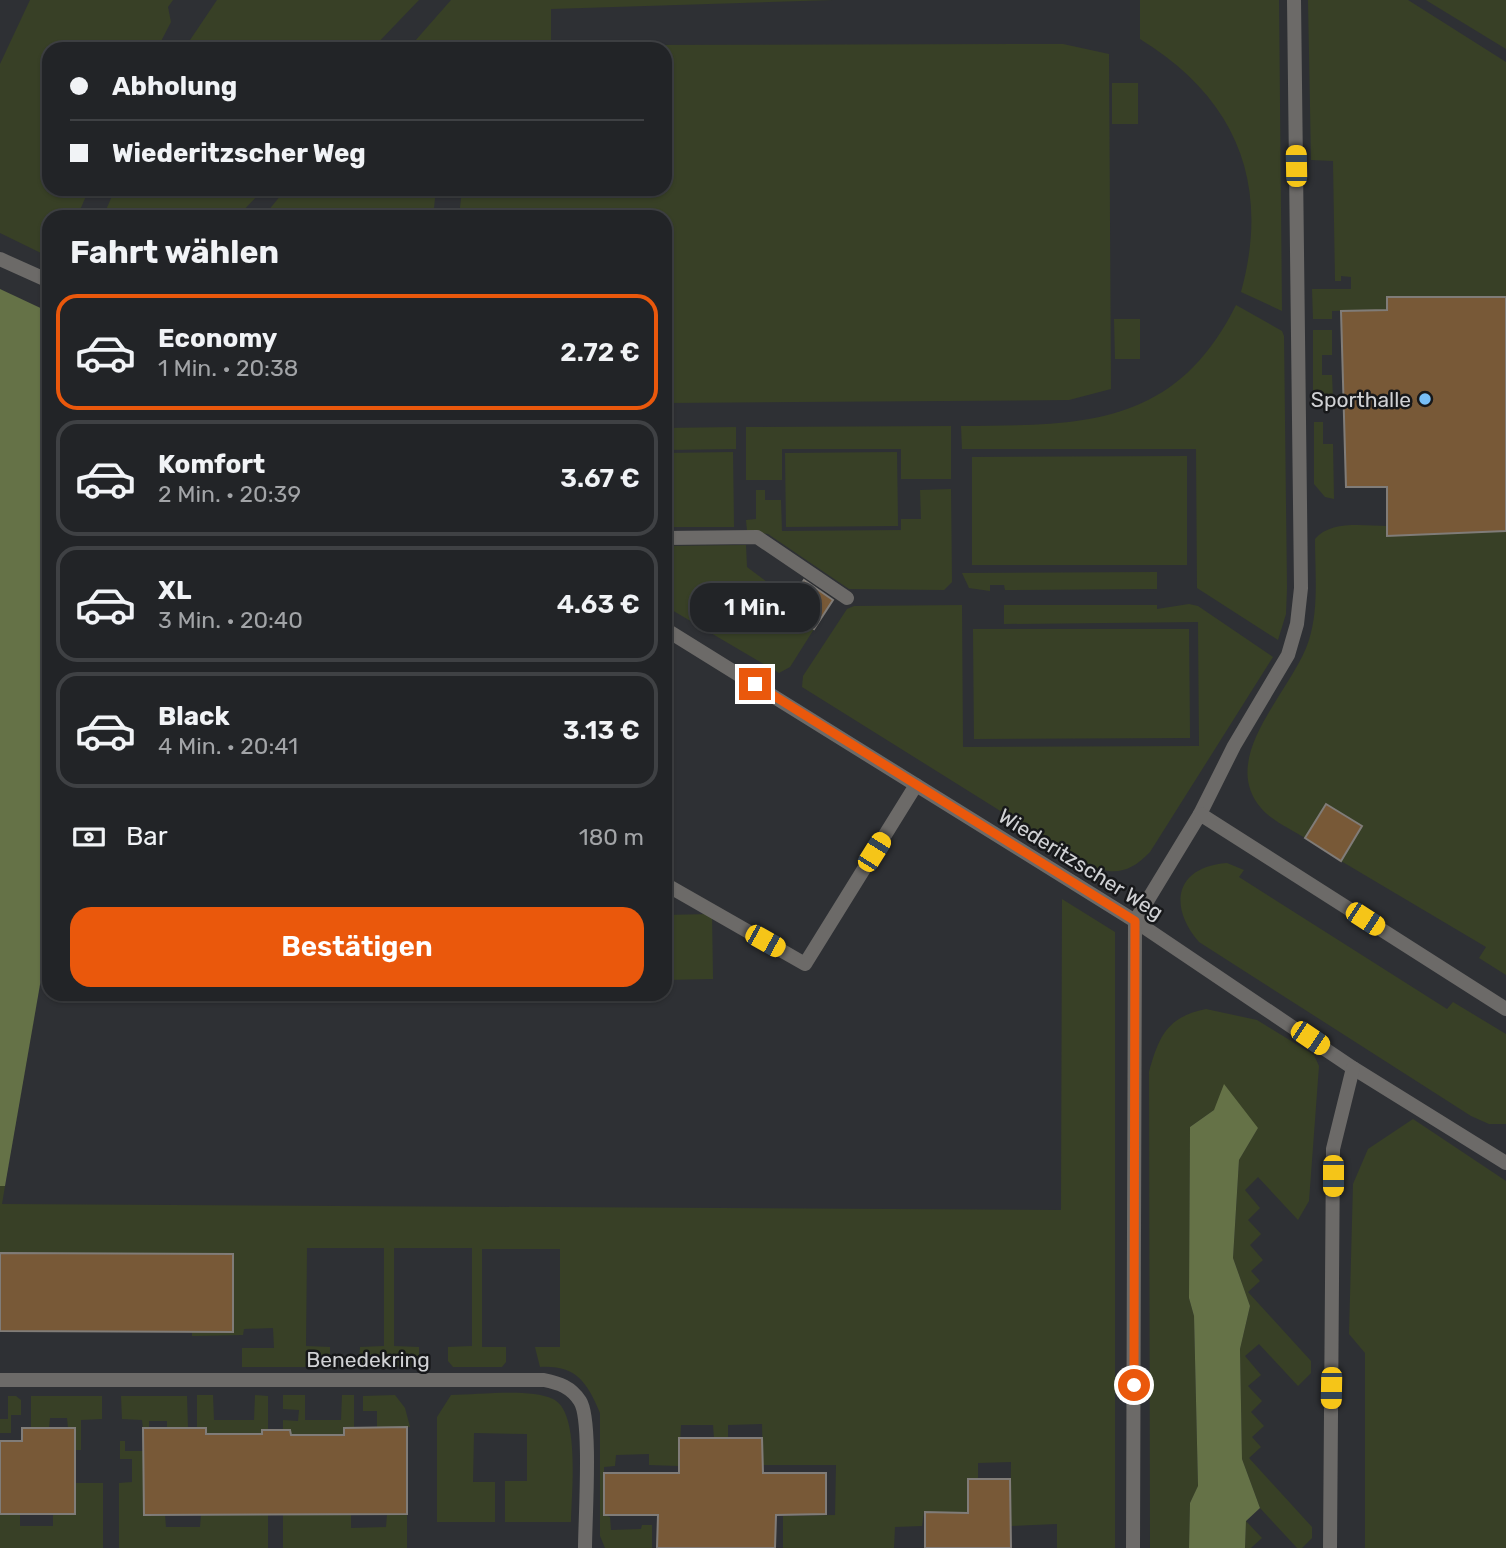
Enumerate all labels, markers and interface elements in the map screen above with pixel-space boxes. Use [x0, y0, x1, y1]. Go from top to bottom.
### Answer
text: Abholung [112, 71, 237, 102]
text: Wiederitzscher Weg [112, 138, 366, 169]
car [1286, 145, 1307, 187]
text: Fahrt wählen [70, 233, 279, 271]
icon: car [74, 321, 137, 384]
text: Economy [158, 323, 277, 354]
text: 2.72 € [560, 337, 640, 368]
text: 1 Min. · 20:38 [158, 354, 298, 382]
place label: Sporthalle [1311, 387, 1411, 412]
marker: Sporthalle [1417, 391, 1433, 407]
icon: car [74, 447, 137, 510]
text: Komfort [158, 449, 265, 480]
text: 3.67 € [560, 463, 640, 494]
text: 2 Min. · 20:39 [158, 480, 301, 508]
icon: car [74, 573, 137, 636]
text: XL [158, 575, 191, 606]
callout: 1 Min. [690, 582, 820, 632]
text: 4.63 € [557, 589, 640, 620]
text: 1 Min. [724, 593, 786, 621]
text: 3 Min. · 20:40 [158, 606, 303, 634]
route end [739, 668, 771, 700]
icon: car [74, 699, 137, 762]
text: Black [158, 701, 230, 732]
text: 3.13 € [563, 715, 640, 746]
text: 4 Min. · 20:41 [158, 732, 298, 760]
street label: Wiederitzscher Weg [994, 803, 1168, 925]
icon: cash [70, 818, 108, 856]
text: Bar [126, 821, 168, 852]
text: 180 m [579, 823, 644, 851]
car [854, 829, 895, 875]
car [1342, 899, 1389, 939]
button: Bestätigen [70, 907, 644, 987]
car [742, 922, 789, 960]
car [1287, 1018, 1334, 1058]
car [1323, 1155, 1344, 1197]
street label: Benedekring [306, 1347, 430, 1372]
car [1321, 1367, 1342, 1409]
route start [1118, 1369, 1150, 1401]

